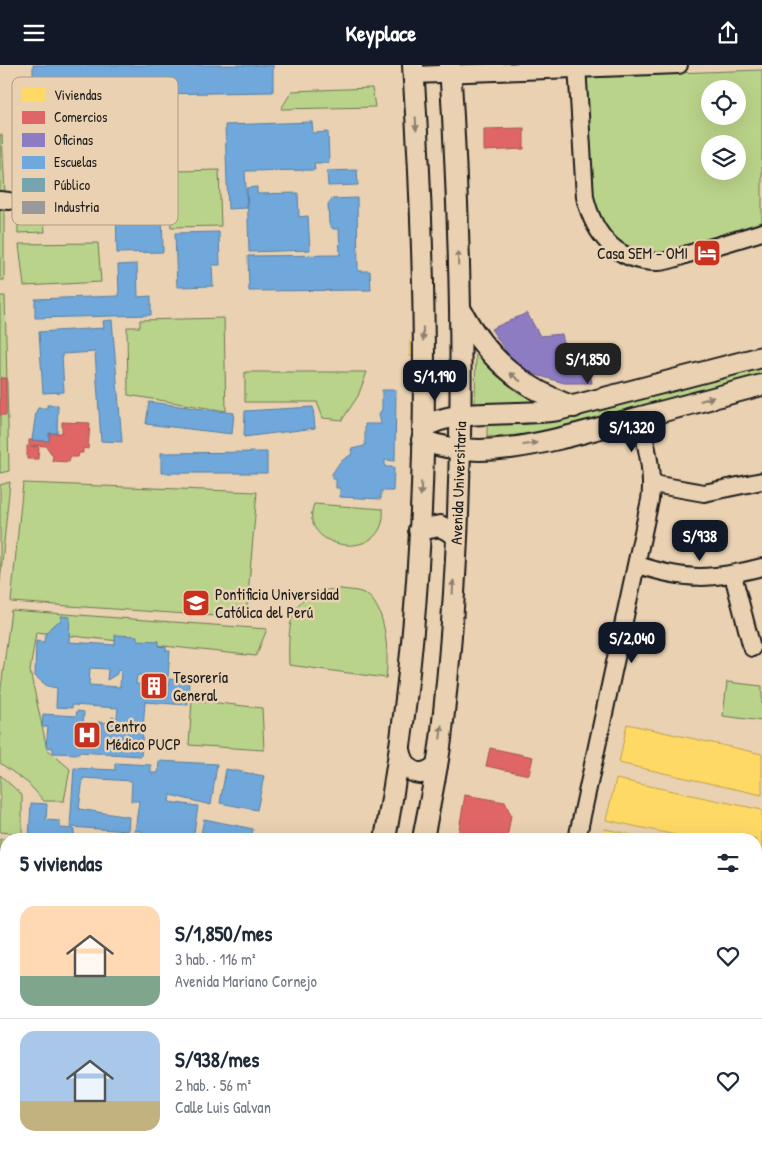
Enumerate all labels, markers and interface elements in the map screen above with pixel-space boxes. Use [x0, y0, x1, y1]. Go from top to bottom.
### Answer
text: Keyplace [346, 18, 416, 48]
icon: menu [20, 19, 48, 47]
icon: share [714, 19, 742, 47]
legend [12, 77, 178, 225]
map controls [701, 80, 746, 180]
button: locate [701, 80, 746, 125]
text: Viviendas [54, 85, 102, 104]
text: Comercios [54, 107, 107, 126]
one-way arrow [412, 116, 420, 132]
text: Oficinas [54, 130, 93, 149]
button: layers [701, 135, 746, 180]
text: Escuelas [54, 152, 97, 171]
text: Público [54, 175, 90, 194]
text: Industria [54, 197, 99, 216]
hotel icon: Casa SEM - OMI [692, 238, 722, 268]
place label: Casa SEM - OMI [597, 242, 688, 264]
one-way arrow [454, 249, 462, 265]
one-way arrow [419, 327, 427, 343]
pin: S/1,850 [542, 343, 634, 385]
text: S/1,850 [566, 348, 610, 370]
pin: S/1,190 [389, 359, 481, 402]
text: S/1,190 [414, 365, 456, 387]
one-way arrow [509, 371, 522, 382]
one-way arrow [700, 395, 715, 403]
pin: S/1,320 [586, 411, 678, 453]
text: S/1,320 [610, 416, 654, 438]
street label: Avenida Universitaria [445, 421, 471, 545]
one-way arrow [522, 440, 538, 448]
one-way arrow [416, 481, 424, 497]
pin: S/938 [665, 519, 735, 562]
text: S/938 [683, 525, 717, 547]
one-way arrow [450, 579, 458, 595]
place label: Pontificia Universidad Católica del Perú [215, 583, 339, 623]
school or university icon: Pontificia Universidad Católica del Perú [181, 588, 211, 618]
pin: S/2,040 [586, 621, 678, 664]
text: S/2,040 [609, 627, 655, 649]
place label: Tesorería General [173, 666, 228, 706]
building icon: Tesorería General [139, 671, 169, 701]
place label: Centro Médico PUCP [106, 715, 181, 755]
hospital icon: Centro Médico PUCP [72, 720, 102, 750]
one-way arrow [437, 724, 445, 740]
text: 5 viviendas [20, 849, 102, 878]
icon: filters [714, 849, 742, 877]
text: S/1,850/mes [175, 919, 272, 948]
icon: home [60, 926, 120, 986]
icon: heart [714, 942, 742, 970]
text: 3 hab. · 116 m² [175, 948, 256, 970]
text: Avenida Mariano Cornejo [175, 970, 317, 992]
text: S/938/mes [175, 1045, 259, 1074]
icon: home [60, 1051, 120, 1111]
icon: heart [714, 1067, 742, 1095]
text: 2 hab. · 56 m² [175, 1074, 251, 1096]
text: Calle Luis Galvan [175, 1096, 271, 1118]

